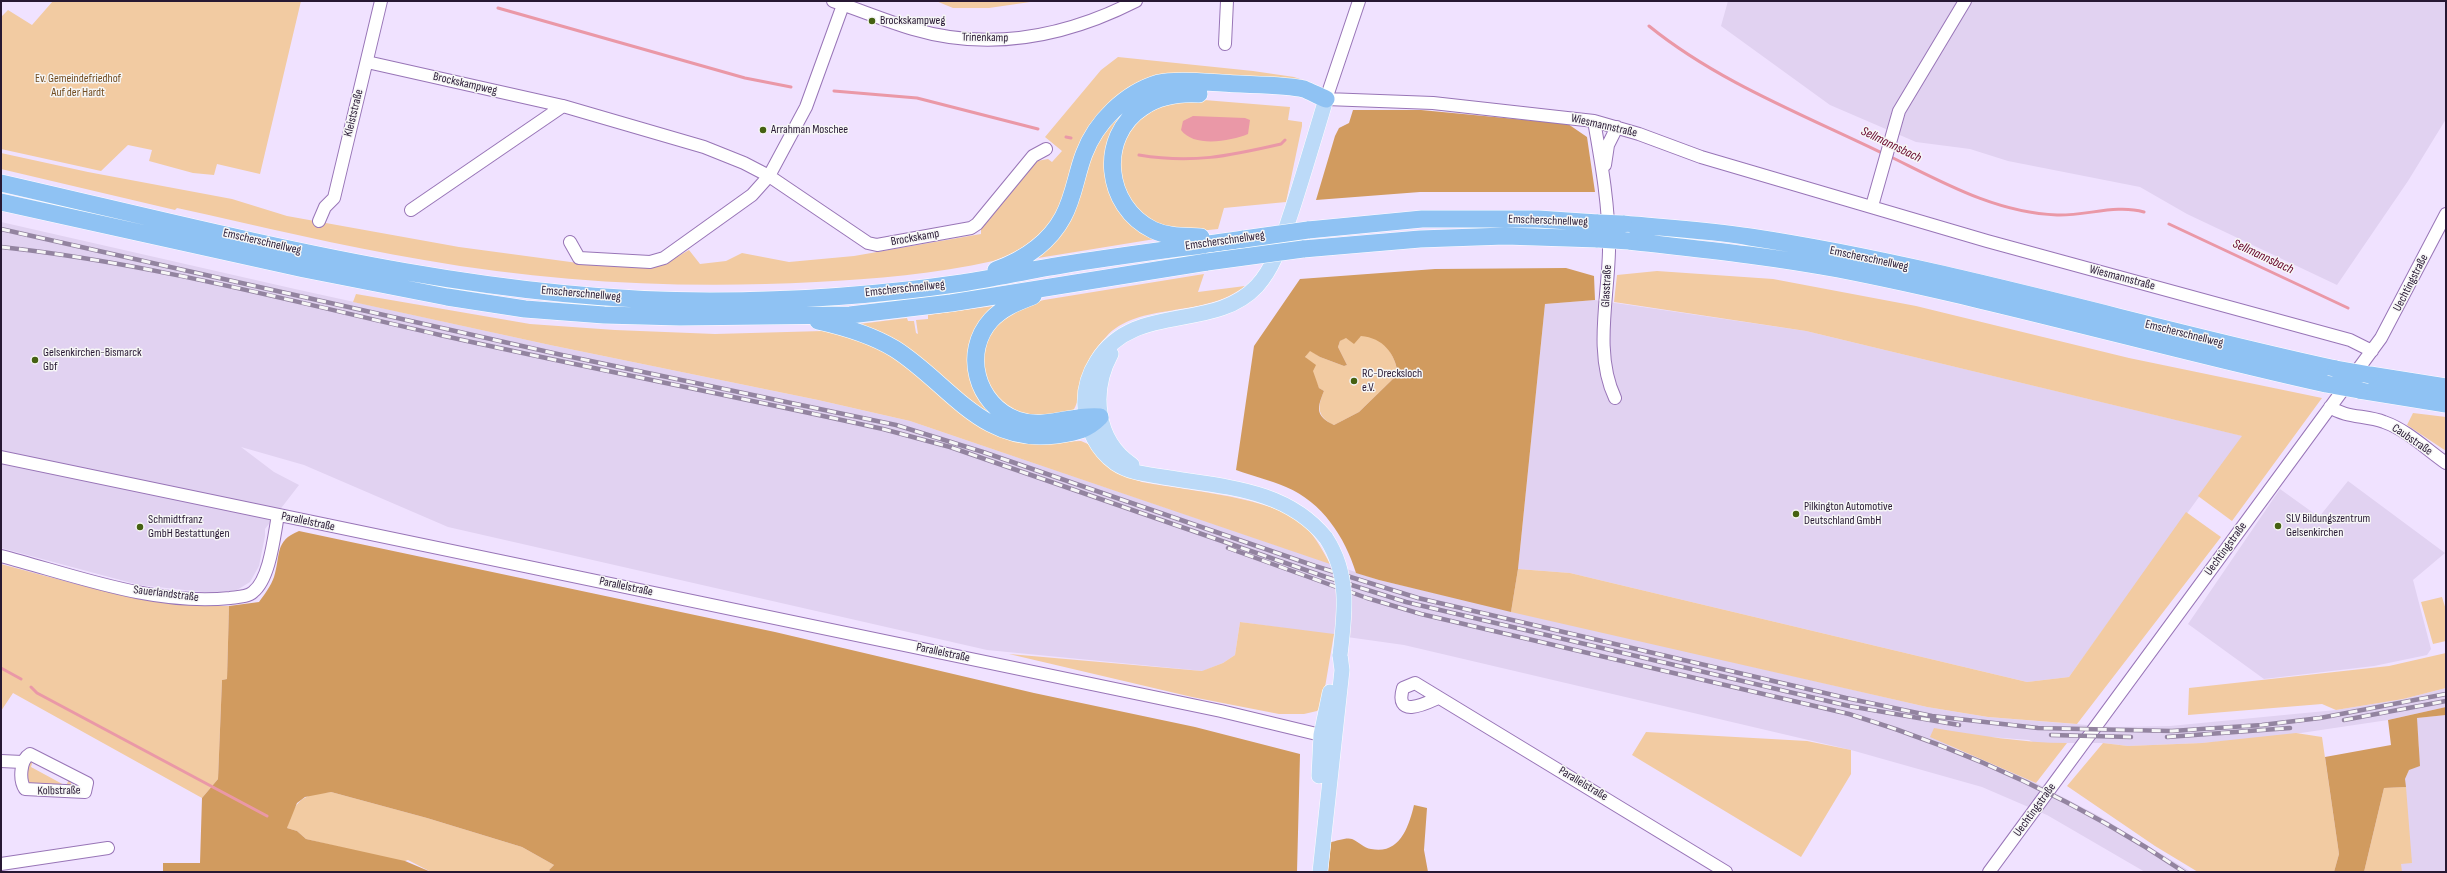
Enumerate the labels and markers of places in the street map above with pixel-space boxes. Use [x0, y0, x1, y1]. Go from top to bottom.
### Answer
place label: Brockskampweg [880, 14, 945, 28]
marker: Brockskampweg [867, 16, 877, 26]
place label: Arrahman Moschee [771, 123, 848, 137]
marker: Arrahman Moschee [758, 125, 768, 135]
place label: Gelsenkirchen-Bismarck Gbf [43, 346, 142, 374]
marker: Gelsenkirchen-Bismarck Gbf [30, 355, 40, 365]
place label: RC-Drecksloch e.V. [1362, 367, 1422, 395]
marker: RC-Drecksloch e.V. [1349, 376, 1359, 386]
place label: Pilkington Automotive Deutschland GmbH [1804, 500, 1892, 528]
marker: Pilkington Automotive Deutschland GmbH [1791, 509, 1801, 519]
place label: SLV Bildungszentrum Gelsenkirchen [2286, 512, 2370, 540]
place label: Schmidtfranz GmbH Bestattungen [148, 513, 230, 541]
marker: SLV Bildungszentrum Gelsenkirchen [2273, 521, 2283, 531]
marker: Schmidtfranz GmbH Bestattungen [135, 522, 145, 532]

